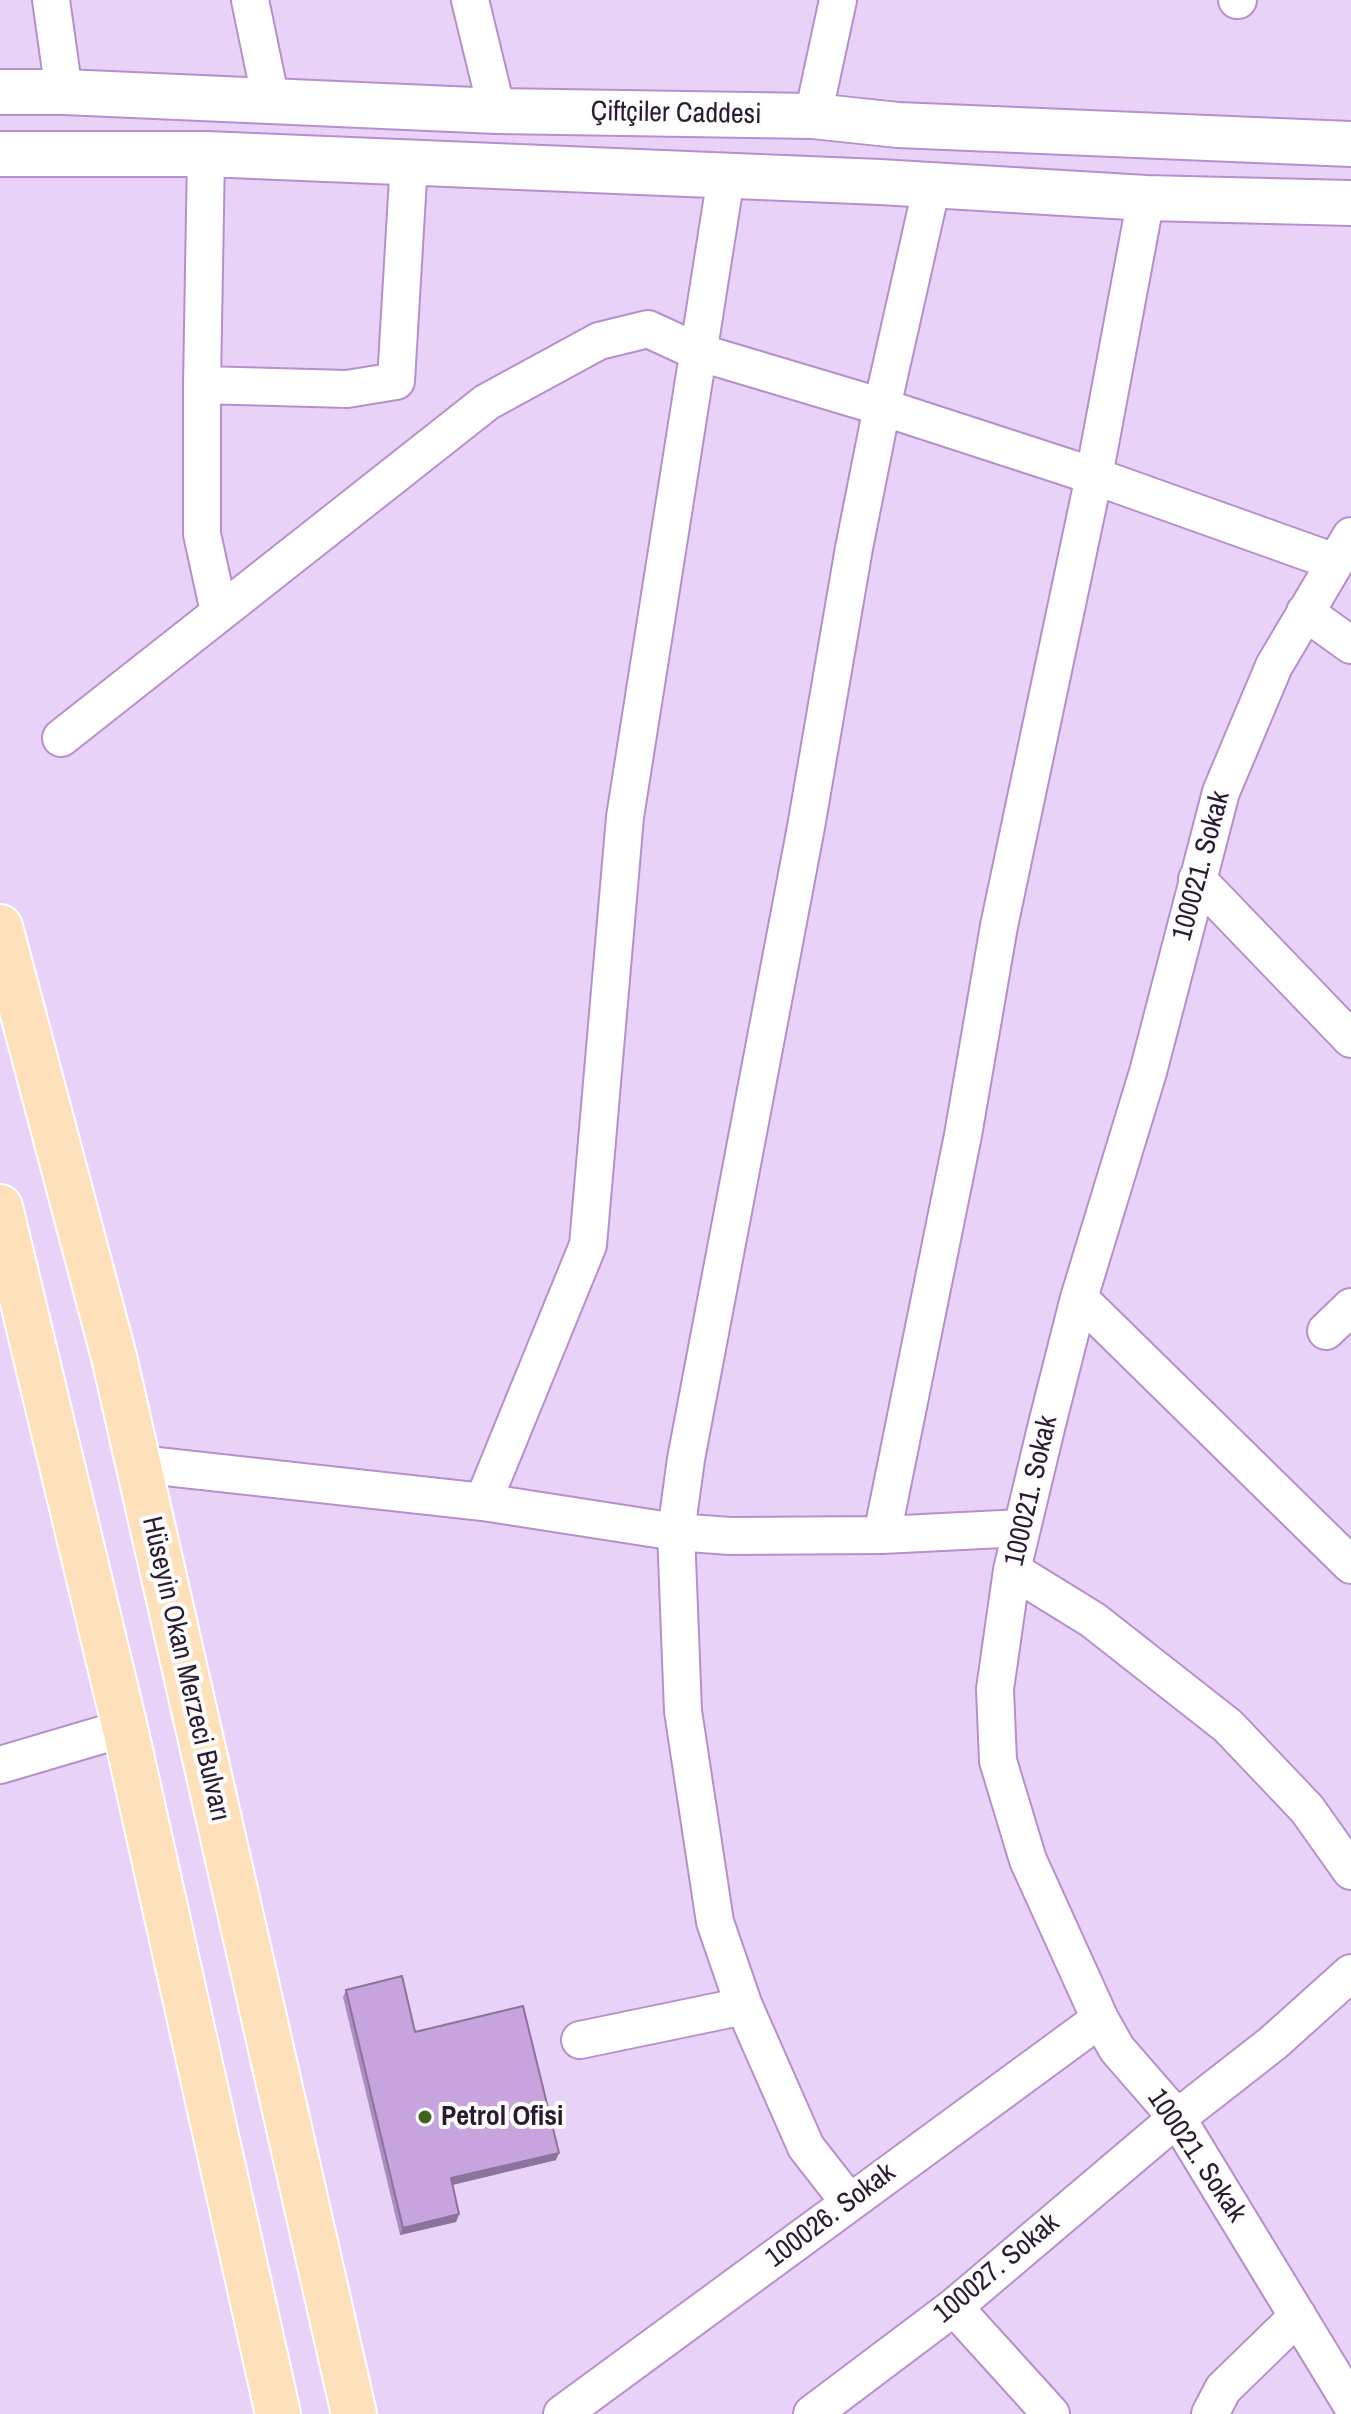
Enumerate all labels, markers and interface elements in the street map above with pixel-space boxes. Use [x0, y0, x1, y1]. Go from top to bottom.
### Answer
street label: Çiftçiler Caddesi [590, 96, 762, 132]
street label: 100021. Sokak [1166, 788, 1238, 944]
street label: 100021. Sokak [998, 1413, 1066, 1569]
street label: Hüseyin Okan Merzeci Bulvarı [134, 1514, 236, 1824]
street label: 100021. Sokak [1139, 2083, 1253, 2229]
place label: Petrol Ofisi [441, 2100, 563, 2134]
marker: Petrol Ofisi [416, 2108, 434, 2126]
street label: 100026. Sokak [760, 2156, 902, 2276]
street label: 100027. Sokak [928, 2207, 1066, 2331]

